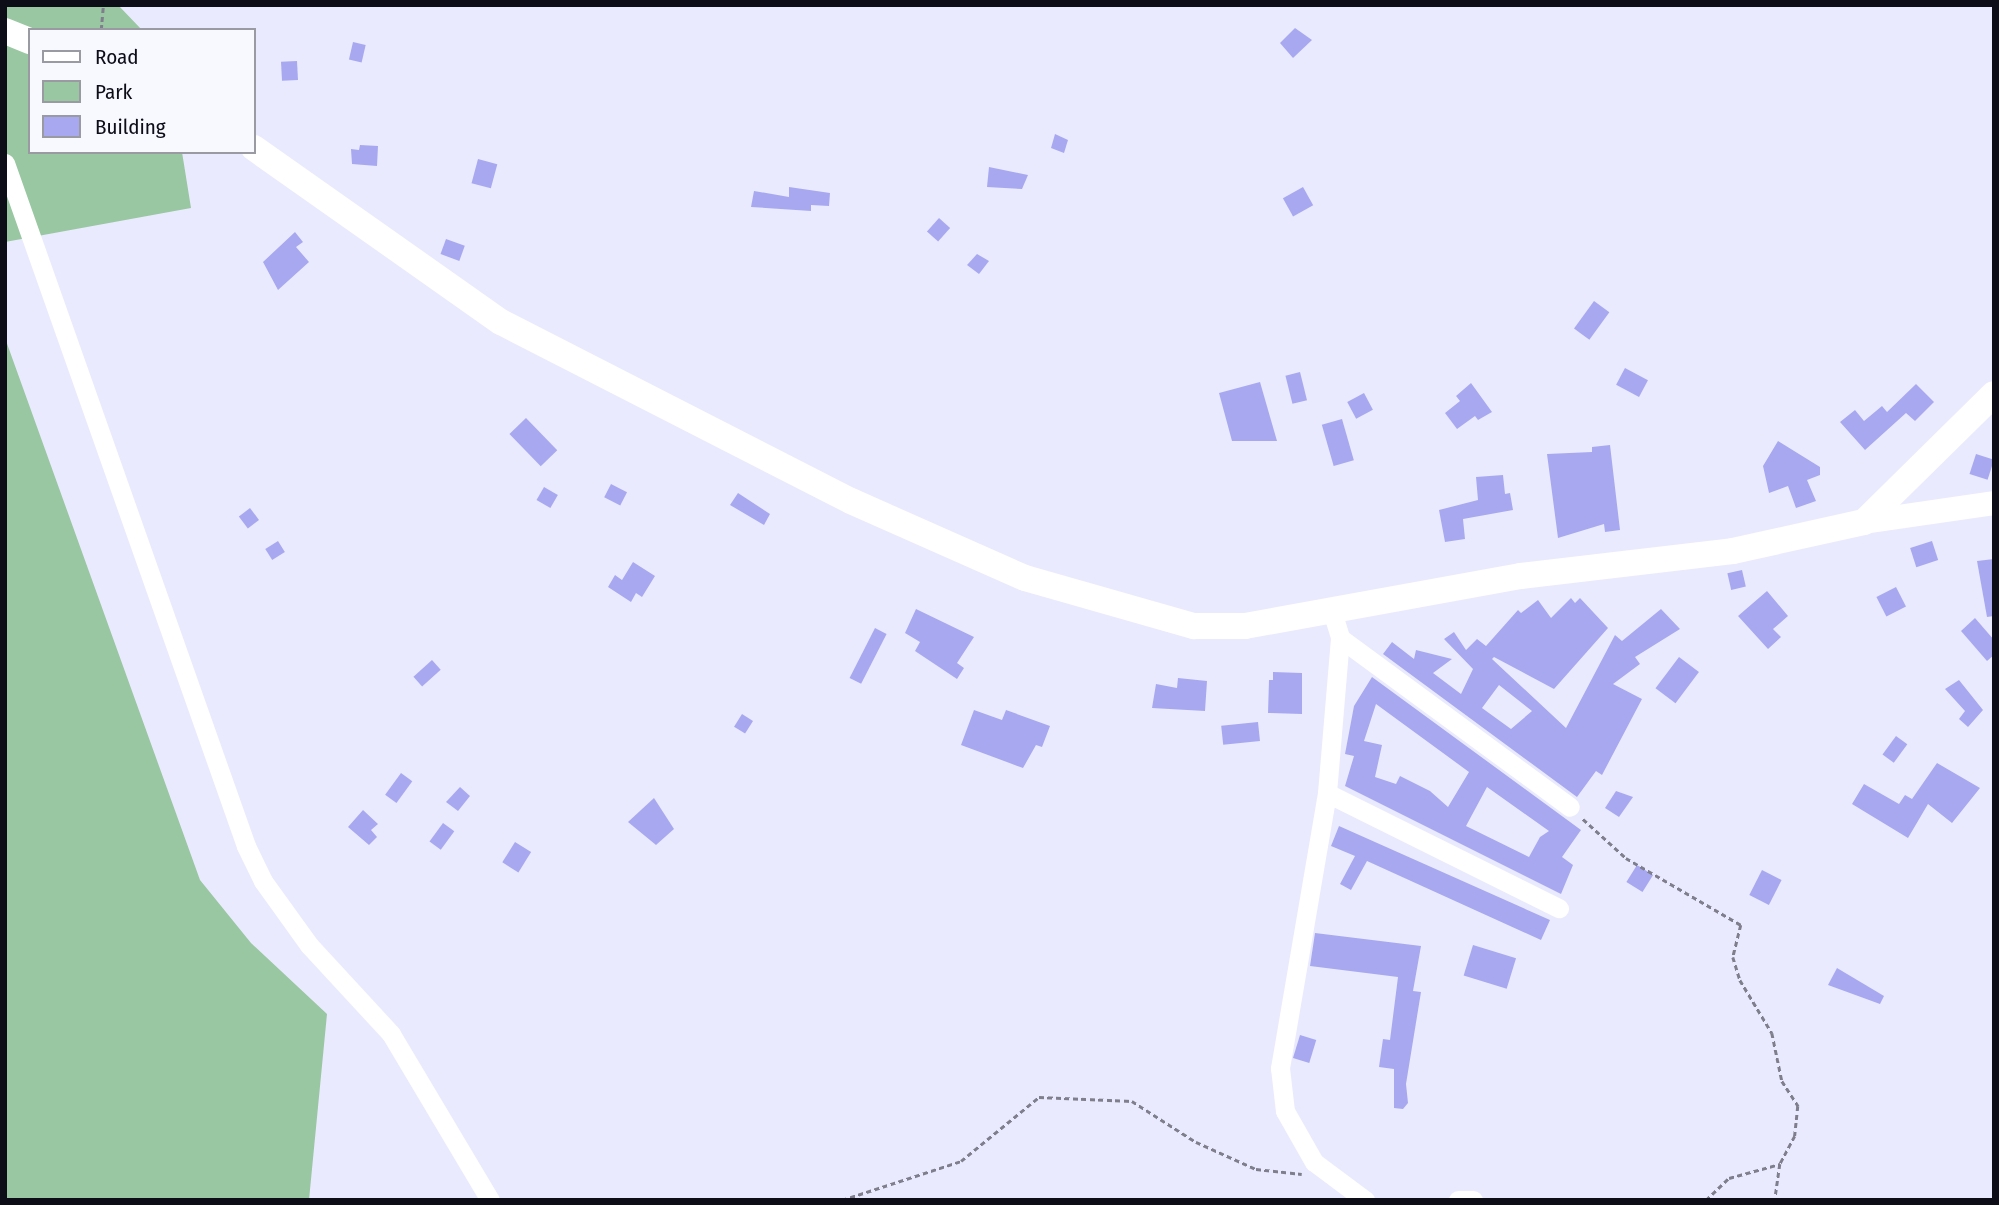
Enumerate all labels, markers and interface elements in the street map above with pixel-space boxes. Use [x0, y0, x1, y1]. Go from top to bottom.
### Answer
legend [28, 28, 256, 154]
text: Road [95, 44, 139, 70]
text: Park [95, 79, 132, 105]
text: Building [95, 114, 166, 140]

